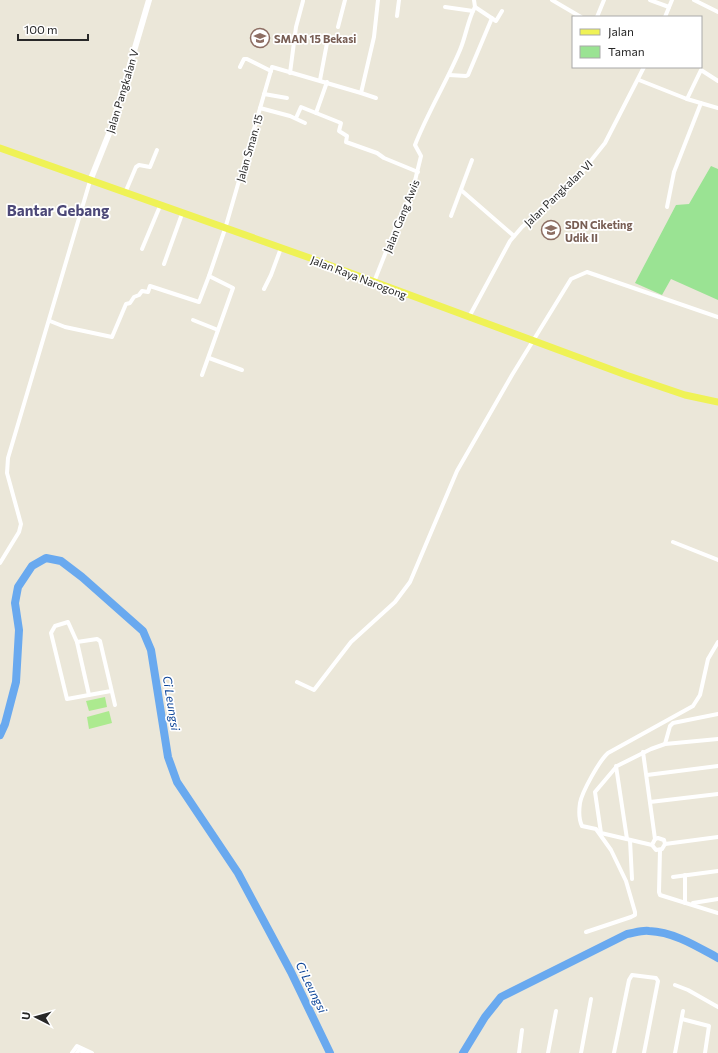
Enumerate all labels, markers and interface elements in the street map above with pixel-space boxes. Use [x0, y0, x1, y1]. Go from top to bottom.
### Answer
scale bar [18, 16, 88, 42]
legend [572, 16, 702, 68]
text: 100 m [24, 22, 58, 36]
text: Jalan [608, 24, 634, 39]
school or university icon: SMAN 15 Bekasi [249, 27, 271, 49]
place label: SMAN 15 Bekasi [274, 32, 356, 45]
text: Taman [608, 44, 645, 58]
street label: Jalan Pangkalan V [103, 47, 142, 135]
street label: Jalan Sman. 15 [233, 113, 266, 184]
street label: Jalan Pangkalan VI [521, 157, 596, 230]
street label: Jalan Gang Awis [380, 177, 423, 255]
district label: Bantar Gebang [7, 201, 109, 219]
place label: SDN Ciketing Udik II [565, 218, 633, 244]
school or university icon: SDN Ciketing Udik II [540, 219, 562, 241]
street label: Jalan Raya Narogong [309, 253, 409, 302]
water label: Ci Leungsi [161, 675, 183, 732]
water label: Ci Leungsi [294, 959, 331, 1016]
north arrow [16, 997, 56, 1037]
text: U [19, 1011, 32, 1021]

